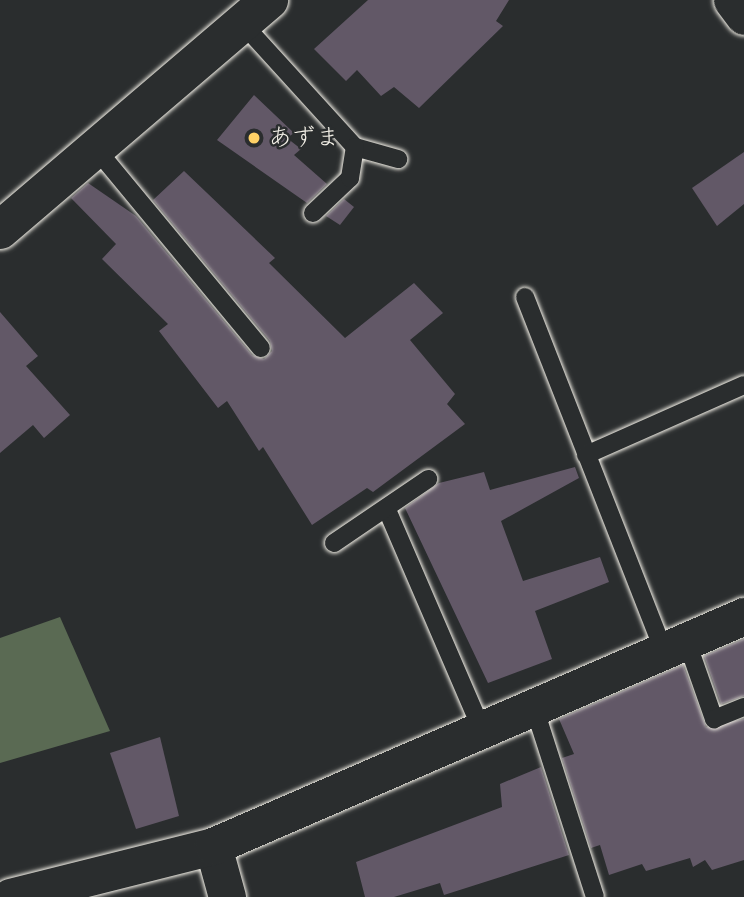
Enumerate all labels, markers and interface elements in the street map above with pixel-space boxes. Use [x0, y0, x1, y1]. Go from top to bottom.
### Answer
place label: あずま [268, 124, 340, 152]
marker: あずま [246, 130, 262, 146]

